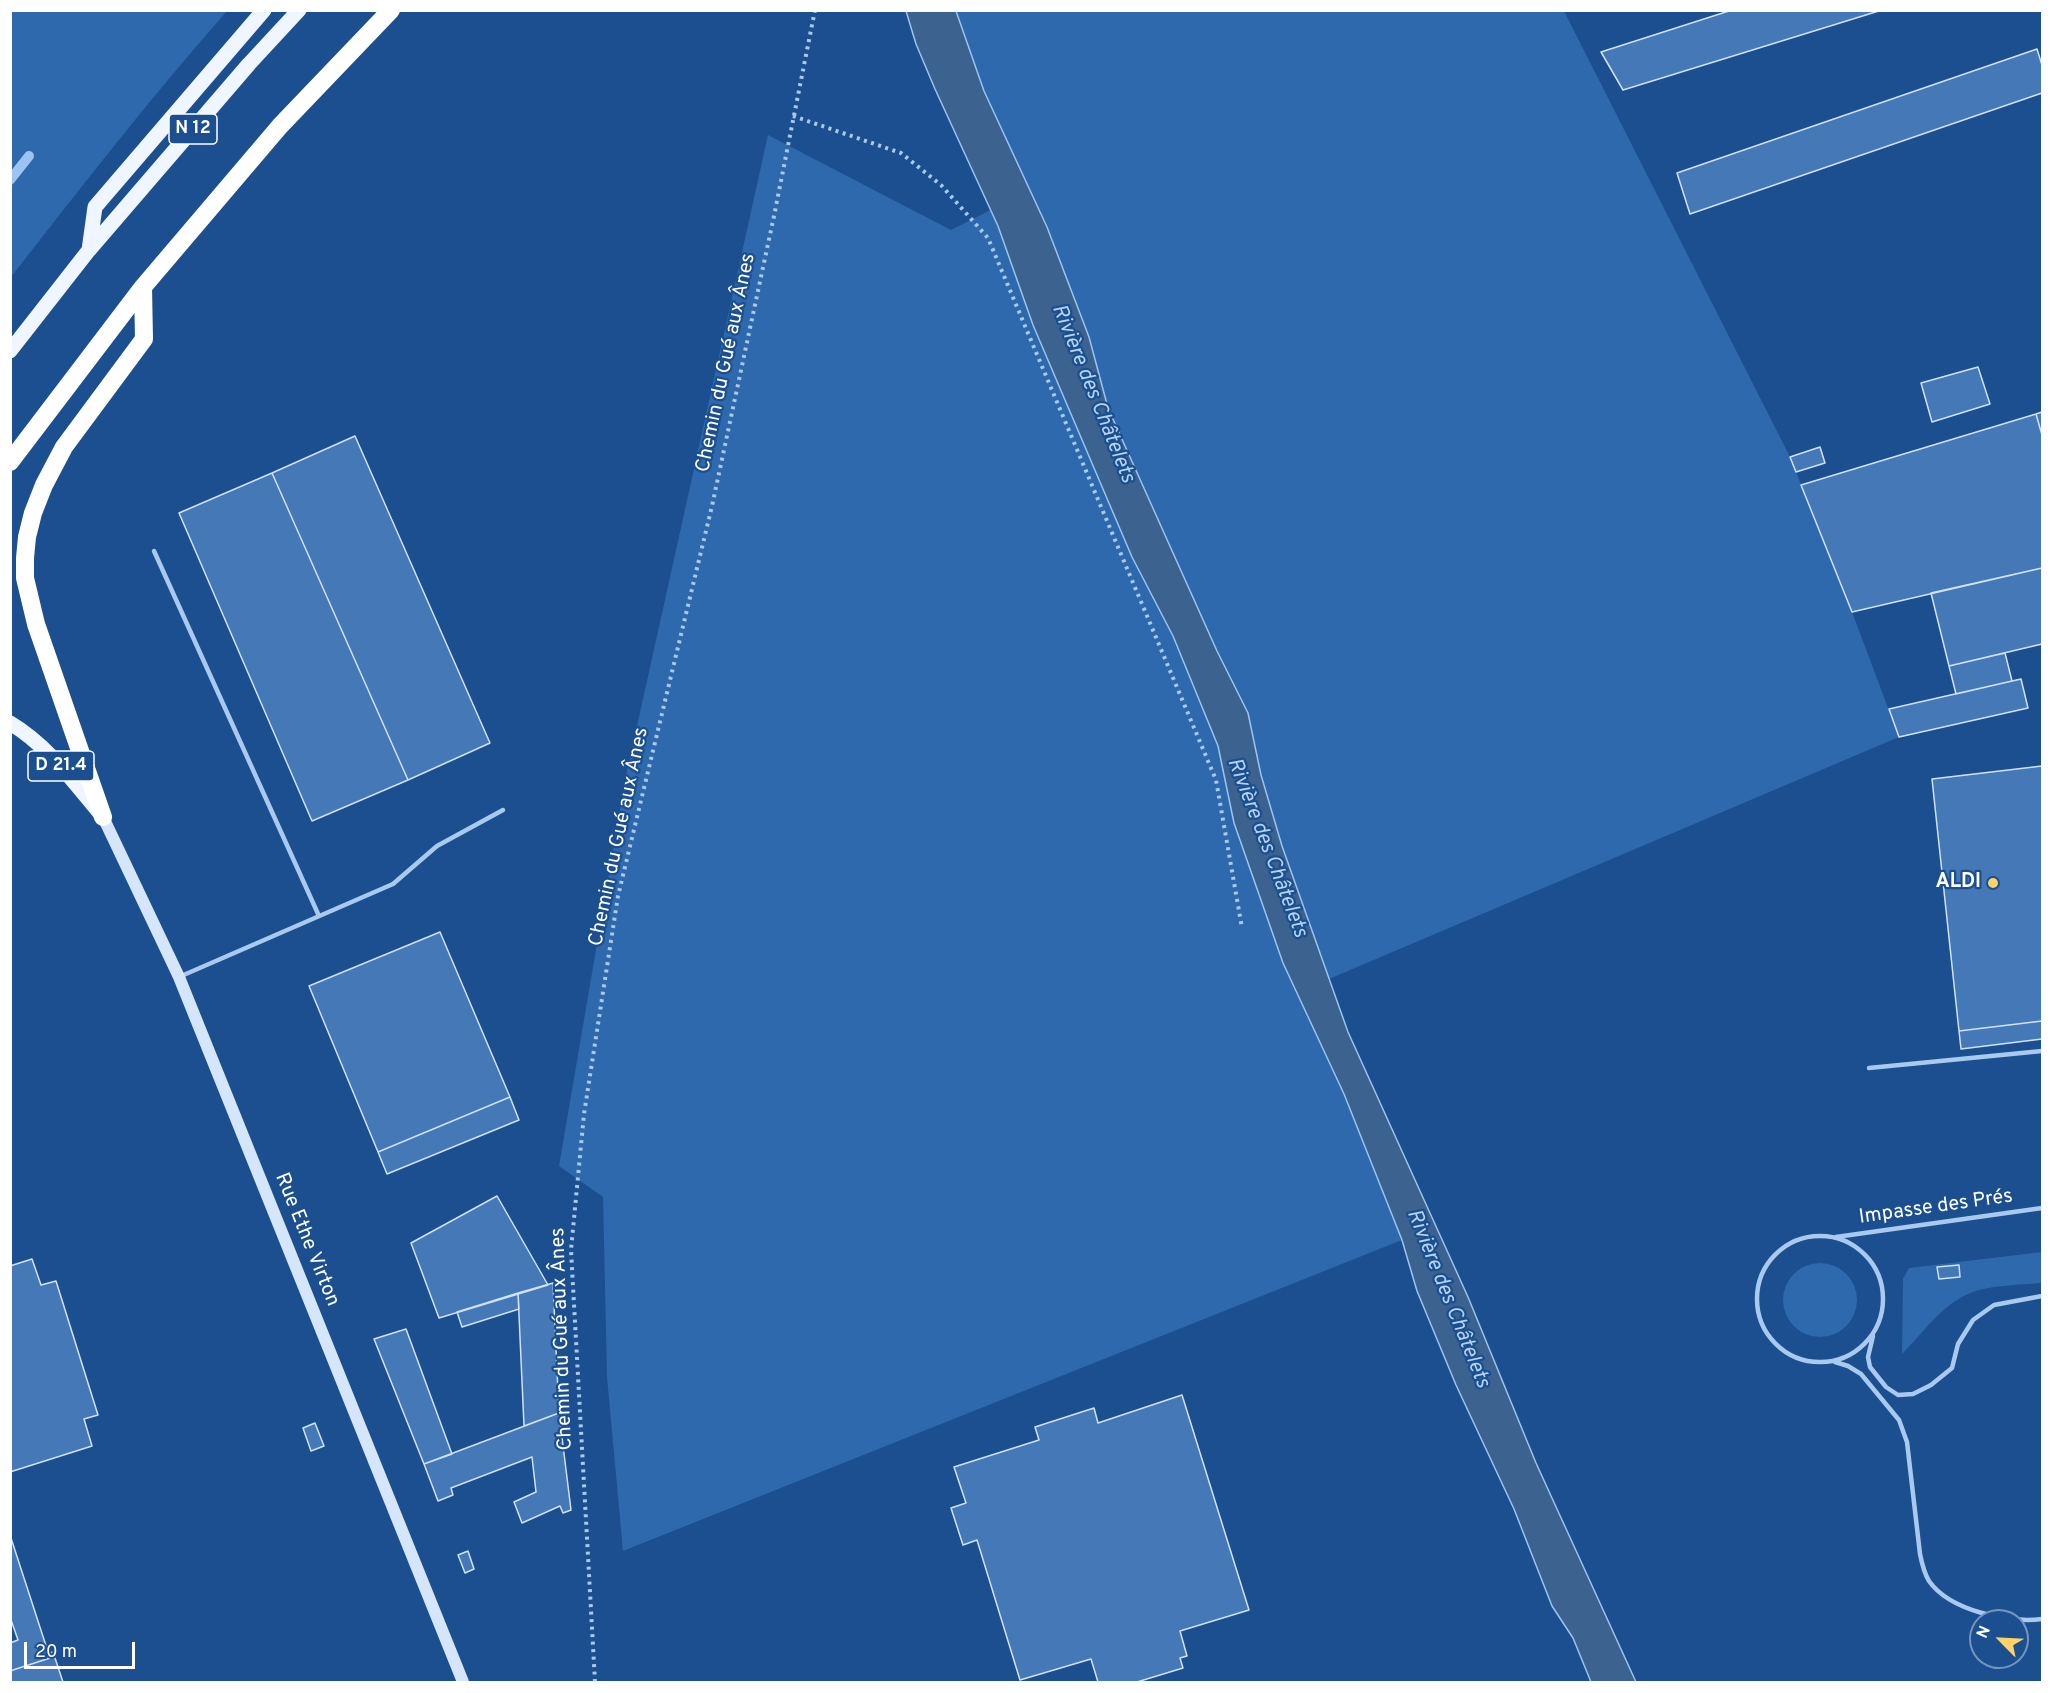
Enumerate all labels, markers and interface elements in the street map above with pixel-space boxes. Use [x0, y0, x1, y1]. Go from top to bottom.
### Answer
road number: N 12 [169, 114, 217, 144]
street label: Chemin du Gué aux Ânes [692, 251, 762, 475]
water label: Rivière des Châtelets [1045, 301, 1139, 487]
street label: Chemin du Gué aux Ânes [585, 725, 655, 949]
road number: D 21.4 [28, 751, 94, 781]
water label: Rivière des Châtelets [1220, 755, 1312, 941]
place label: ALDI [1935, 871, 1981, 895]
marker: ALDI [1986, 876, 2000, 890]
street label: Rue Ethe Virton [268, 1170, 344, 1310]
street label: Impasse des Prés [1858, 1185, 2014, 1231]
water label: Rivière des Châtelets [1400, 1206, 1494, 1392]
street label: Chemin du Gué aux Ânes [547, 1227, 579, 1451]
north arrow [1969, 1609, 2029, 1669]
text: N [1973, 1623, 1996, 1642]
scale bar [27, 1630, 138, 1668]
text: 20 m [35, 1641, 77, 1664]

